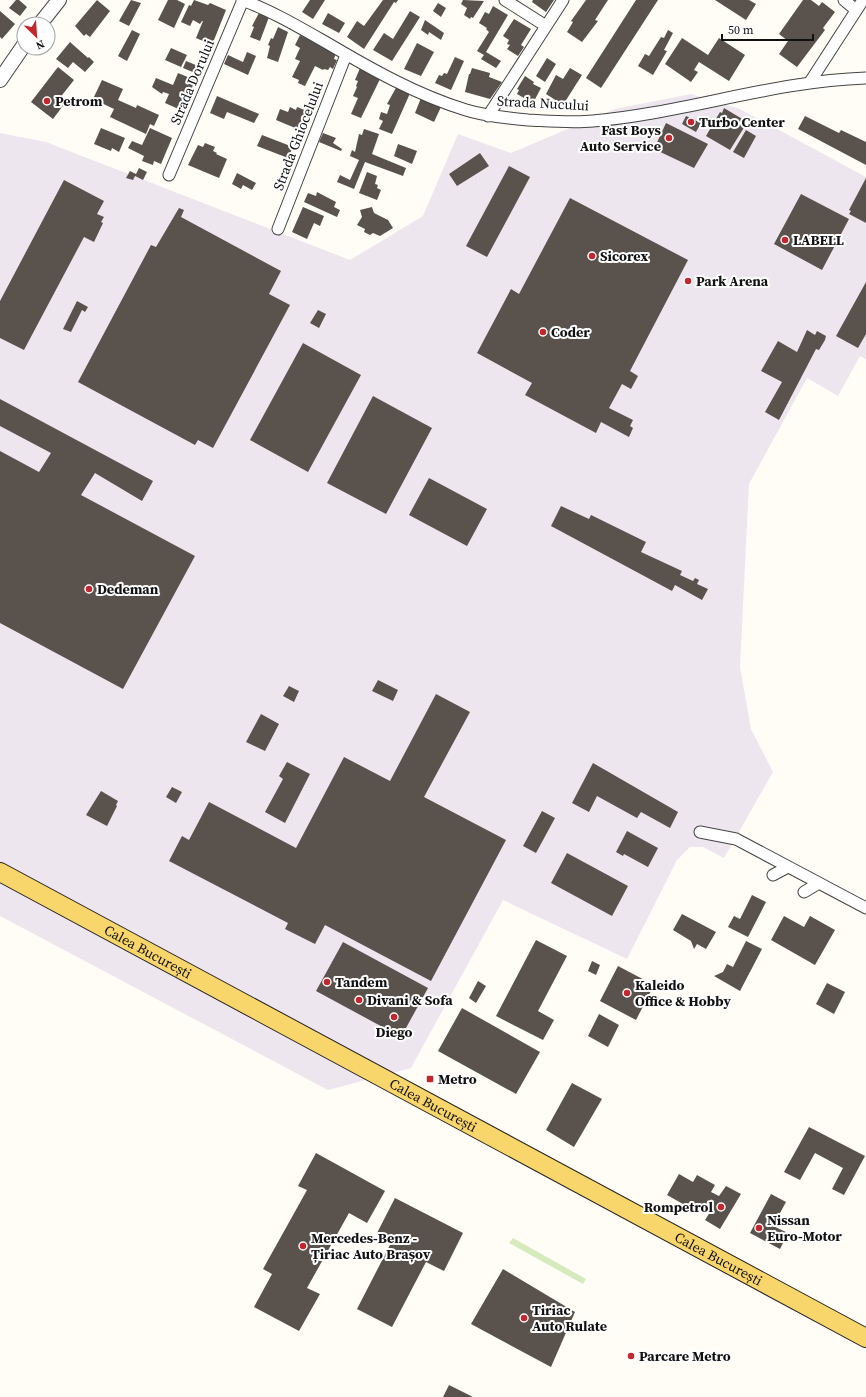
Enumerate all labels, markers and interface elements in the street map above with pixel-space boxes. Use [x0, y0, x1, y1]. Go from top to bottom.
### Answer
north arrow [16, 16, 56, 56]
scale bar [722, 16, 813, 42]
text: 50 m [728, 22, 754, 38]
text: N [33, 36, 47, 53]
street label: Strada Dorului [165, 36, 219, 128]
street label: Strada Ghiocelului [268, 79, 328, 193]
place label: Petrom [55, 91, 103, 111]
street label: Strada Nucului [497, 91, 589, 115]
marker: Petrom [42, 96, 52, 106]
place label: Turbo Center [699, 112, 785, 132]
marker: Turbo Center [686, 117, 696, 127]
place label: Fast Boys Auto Service [580, 120, 662, 156]
marker: Fast Boys Auto Service [664, 133, 674, 143]
place label: LABELL [793, 230, 844, 250]
marker: LABELL [780, 235, 790, 245]
place label: Sicorex [600, 246, 648, 266]
marker: Sicorex [587, 251, 597, 261]
place label: Park Arena [696, 271, 769, 291]
marker: Park Arena [683, 276, 693, 286]
place label: Coder [551, 322, 590, 342]
marker: Coder [538, 327, 548, 337]
place label: Dedeman [97, 579, 159, 599]
marker: Dedeman [84, 584, 94, 594]
street label: Calea București [101, 920, 195, 983]
place label: Tandem [335, 972, 388, 992]
place label: Kaleido Office & Hobby [635, 975, 731, 1011]
marker: Tandem [322, 977, 332, 987]
marker: Kaleido Office & Hobby [622, 988, 632, 998]
place label: Divani & Sofa [367, 990, 453, 1010]
marker: Divani & Sofa [354, 995, 364, 1005]
marker: Diego [389, 1012, 399, 1022]
place label: Diego [376, 1022, 413, 1042]
place label: Metro [438, 1069, 477, 1089]
street label: Calea București [386, 1073, 481, 1137]
marker: Metro [425, 1074, 435, 1084]
place label: Rompetrol [644, 1197, 713, 1217]
marker: Rompetrol [716, 1202, 726, 1212]
place label: Nissan Euro-Motor [767, 1210, 842, 1246]
marker: Nissan Euro-Motor [754, 1223, 764, 1233]
street label: Calea București [671, 1227, 766, 1290]
place label: Mercedes-Benz - Țiriac Auto Brașov [311, 1228, 431, 1264]
marker: Mercedes-Benz - Țiriac Auto Brașov [298, 1241, 308, 1251]
place label: Tiriac Auto Rulate [532, 1300, 607, 1336]
marker: Tiriac Auto Rulate [519, 1313, 529, 1323]
place label: Parcare Metro [639, 1346, 731, 1366]
marker: Parcare Metro [626, 1351, 636, 1361]

